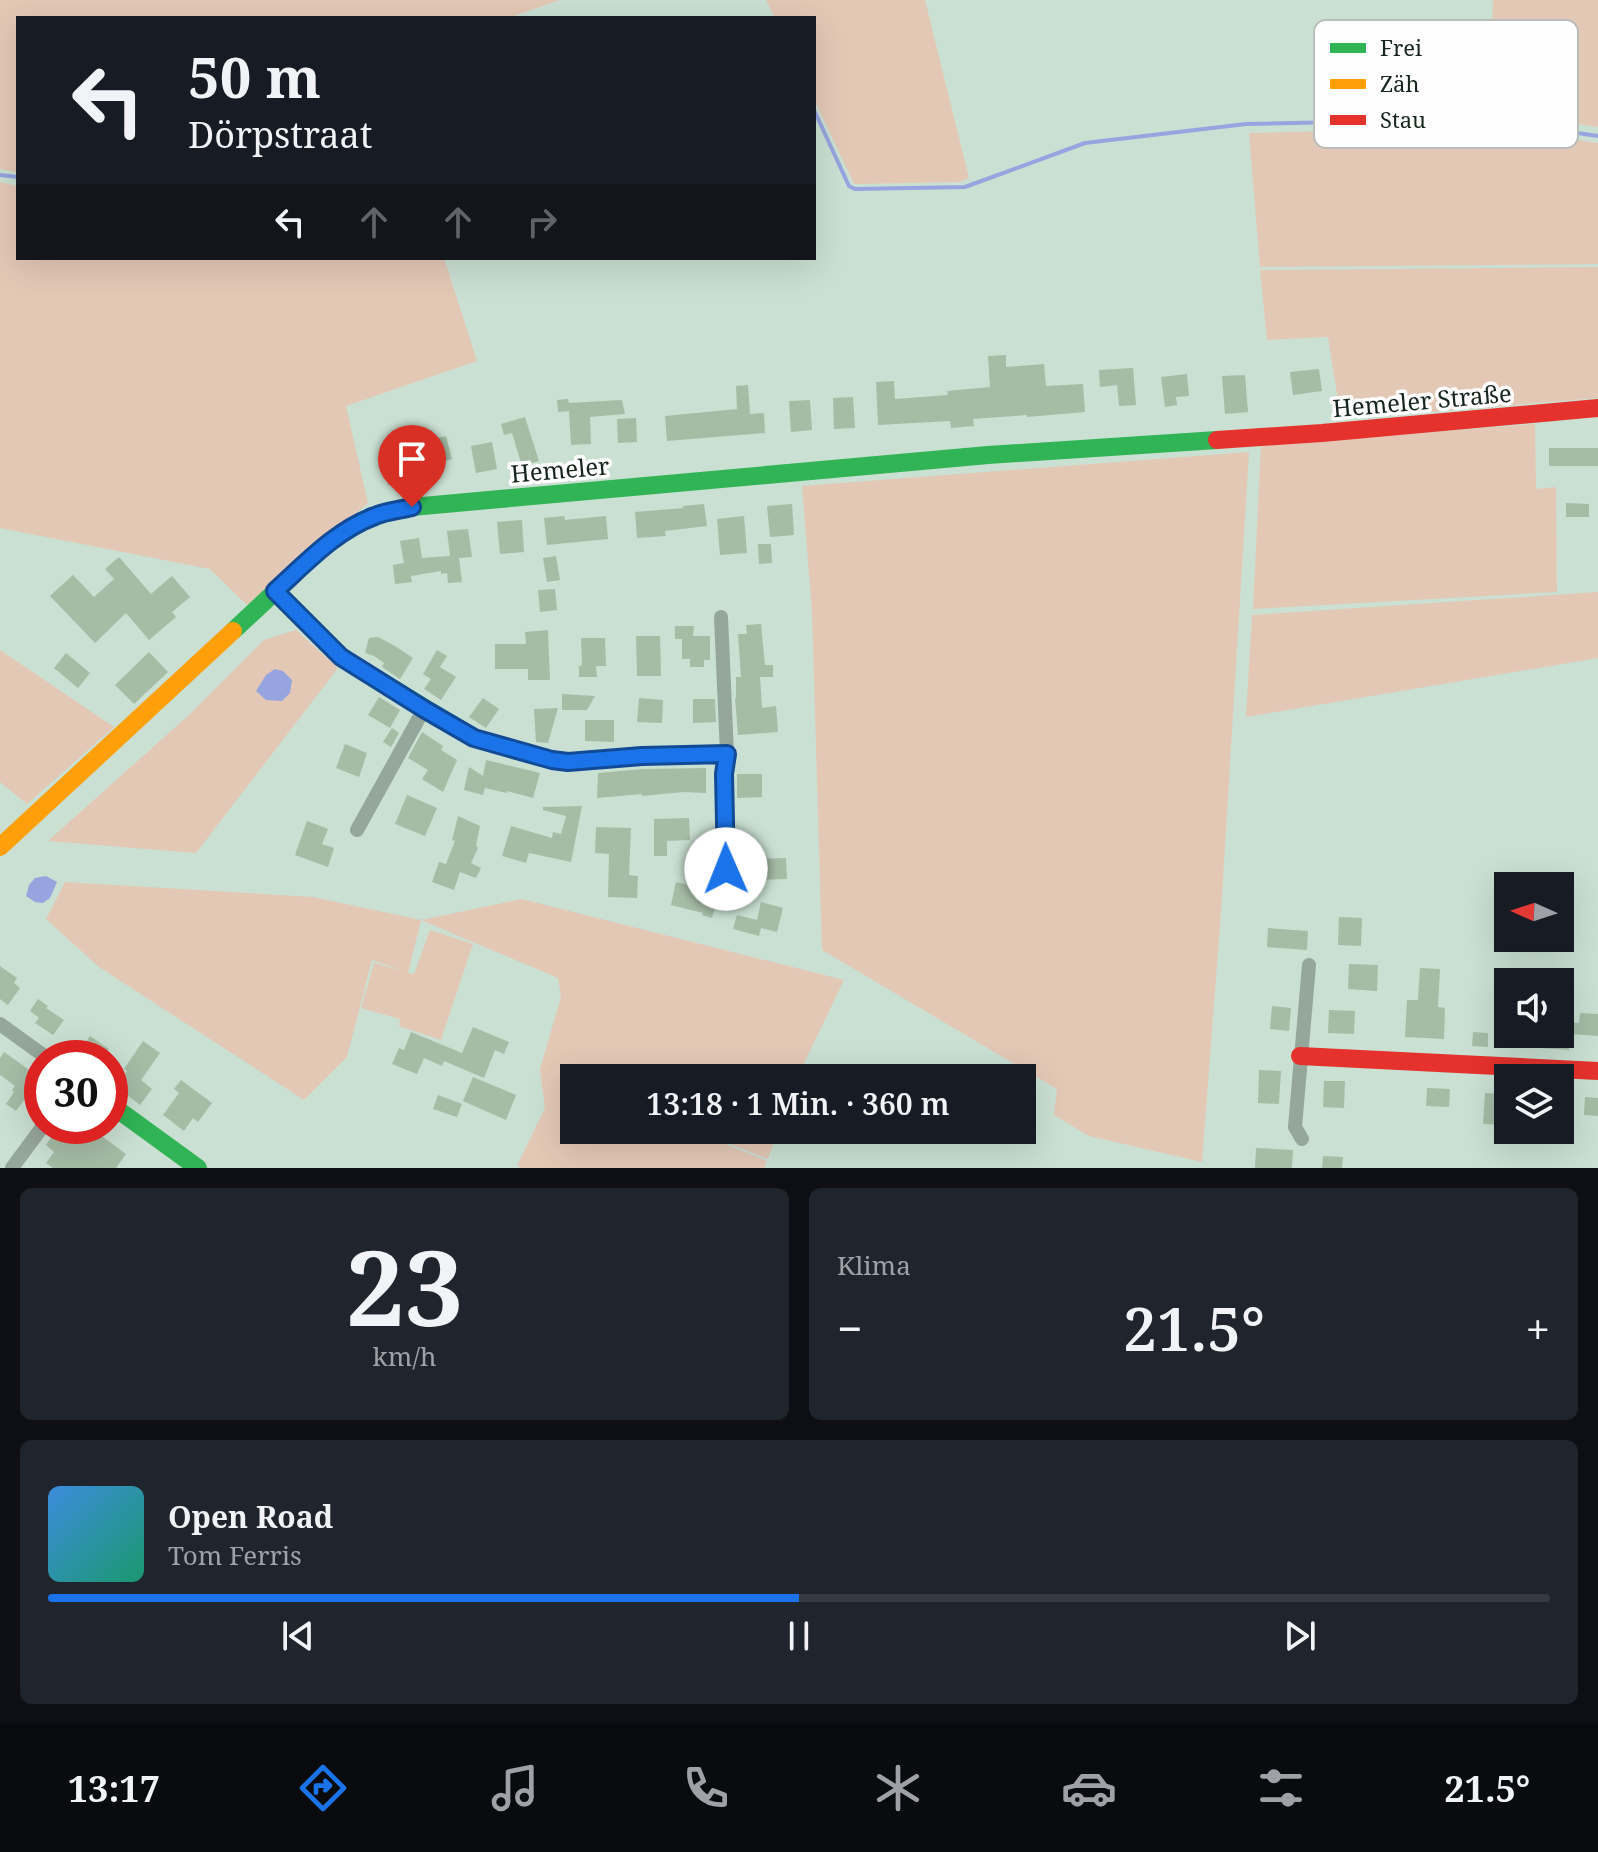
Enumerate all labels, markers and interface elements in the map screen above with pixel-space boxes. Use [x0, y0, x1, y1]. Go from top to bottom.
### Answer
legend [1314, 20, 1578, 148]
text: Frei [1380, 32, 1422, 62]
text: 50 m [188, 38, 321, 114]
icon: left [56, 48, 160, 152]
text: Zäh [1380, 68, 1419, 98]
text: Stau [1380, 104, 1426, 134]
text: Dörpstraat [188, 110, 372, 159]
icon: left [268, 200, 312, 244]
icon: ahead [352, 200, 396, 244]
icon: ahead [436, 200, 480, 244]
icon: right [520, 200, 564, 244]
street label: Hemeler Straße [1331, 376, 1513, 424]
pin [378, 425, 446, 507]
icon: arrive [390, 437, 434, 481]
street label: Hemeler [509, 448, 611, 490]
position arrow [684, 827, 768, 911]
north arrow [1494, 872, 1574, 952]
map controls [1494, 872, 1574, 1144]
button: sound [1494, 968, 1574, 1048]
speed limit sign: 30 [24, 1040, 128, 1144]
button: layers [1494, 1064, 1574, 1144]
text: 13:18 · 1 Min. · 360 m [646, 1083, 950, 1124]
text: 23 [346, 1215, 463, 1356]
text: Klima [837, 1247, 911, 1283]
text: 21.5° [1123, 1287, 1265, 1369]
text: − [837, 1298, 862, 1358]
text: + [1525, 1298, 1550, 1358]
text: km/h [373, 1338, 436, 1374]
text: Open Road [168, 1496, 333, 1537]
text: Tom Ferris [168, 1537, 302, 1573]
icon: previous [276, 1614, 320, 1658]
icon: pause [777, 1614, 821, 1658]
icon: next [1278, 1614, 1322, 1658]
icon: directions [295, 1760, 351, 1816]
icon: music [487, 1760, 543, 1816]
icon: phone [678, 1760, 734, 1816]
icon: climate [870, 1760, 926, 1816]
icon: car [1061, 1760, 1117, 1816]
icon: filters [1253, 1760, 1309, 1816]
text: 13:17 [68, 1764, 160, 1813]
text: 21.5° [1444, 1764, 1530, 1813]

